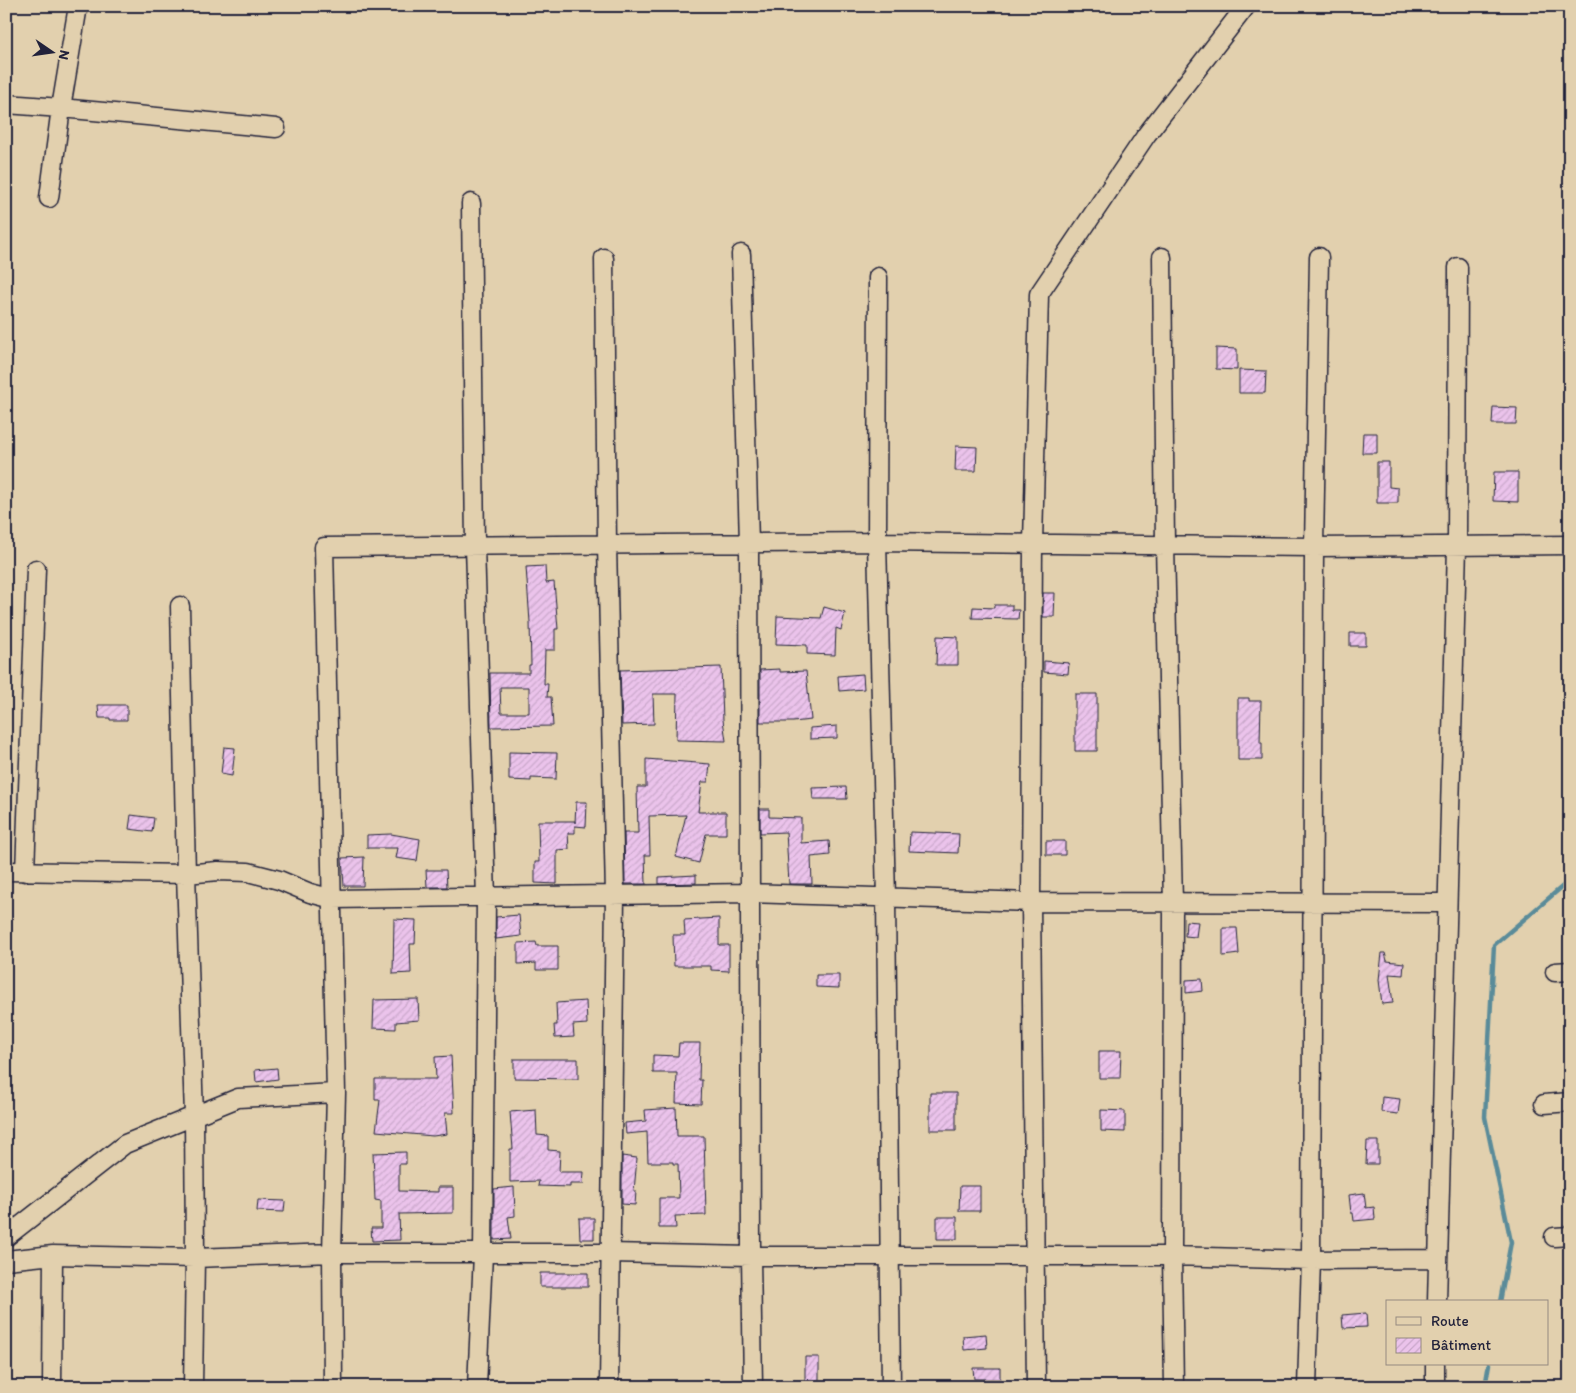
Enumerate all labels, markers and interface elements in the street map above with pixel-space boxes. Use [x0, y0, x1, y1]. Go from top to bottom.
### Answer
north arrow [28, 28, 78, 78]
text: N [55, 48, 74, 61]
legend [1386, 1300, 1548, 1366]
text: Route [1431, 1312, 1469, 1330]
text: Bâtiment [1431, 1336, 1492, 1354]

